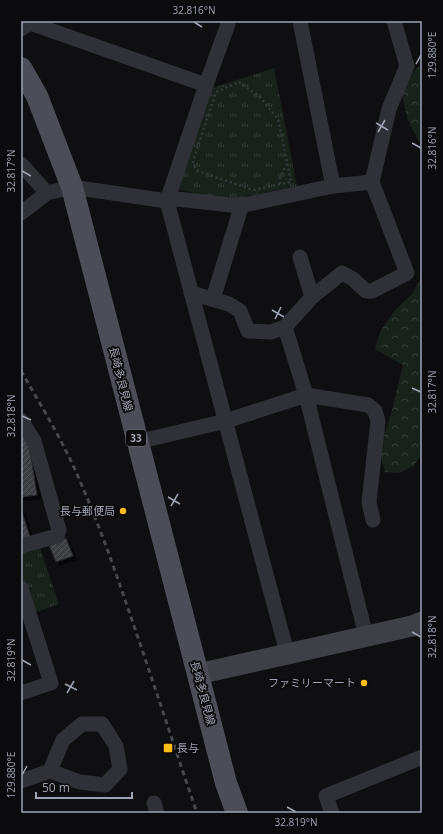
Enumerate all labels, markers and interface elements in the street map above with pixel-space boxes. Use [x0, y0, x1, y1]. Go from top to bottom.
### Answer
text: 32.816°N [172, 3, 216, 17]
text: 129.880°E [425, 32, 439, 78]
text: 32.816°N [425, 126, 439, 170]
text: 32.817°N [4, 149, 18, 193]
street label: 長崎多良見線 [106, 345, 137, 413]
text: 32.817°N [425, 370, 439, 414]
text: 32.818°N [4, 394, 18, 438]
road number: 33 [126, 430, 146, 446]
place label: 長与郵便局 [60, 503, 115, 518]
marker: 長与郵便局 [118, 506, 128, 516]
text: 32.818°N [425, 615, 439, 659]
text: 32.819°N [4, 638, 18, 682]
street label: 長崎多良見線 [188, 659, 219, 727]
place label: ファミリーマート [268, 675, 356, 690]
marker: ファミリーマート [359, 678, 369, 688]
place label: 長与 [177, 740, 199, 755]
marker: 長与 [162, 742, 174, 754]
text: 129.880°E [4, 752, 18, 798]
scale bar [36, 774, 132, 800]
text: 50 m [42, 779, 70, 796]
text: 32.819°N [274, 815, 318, 829]

